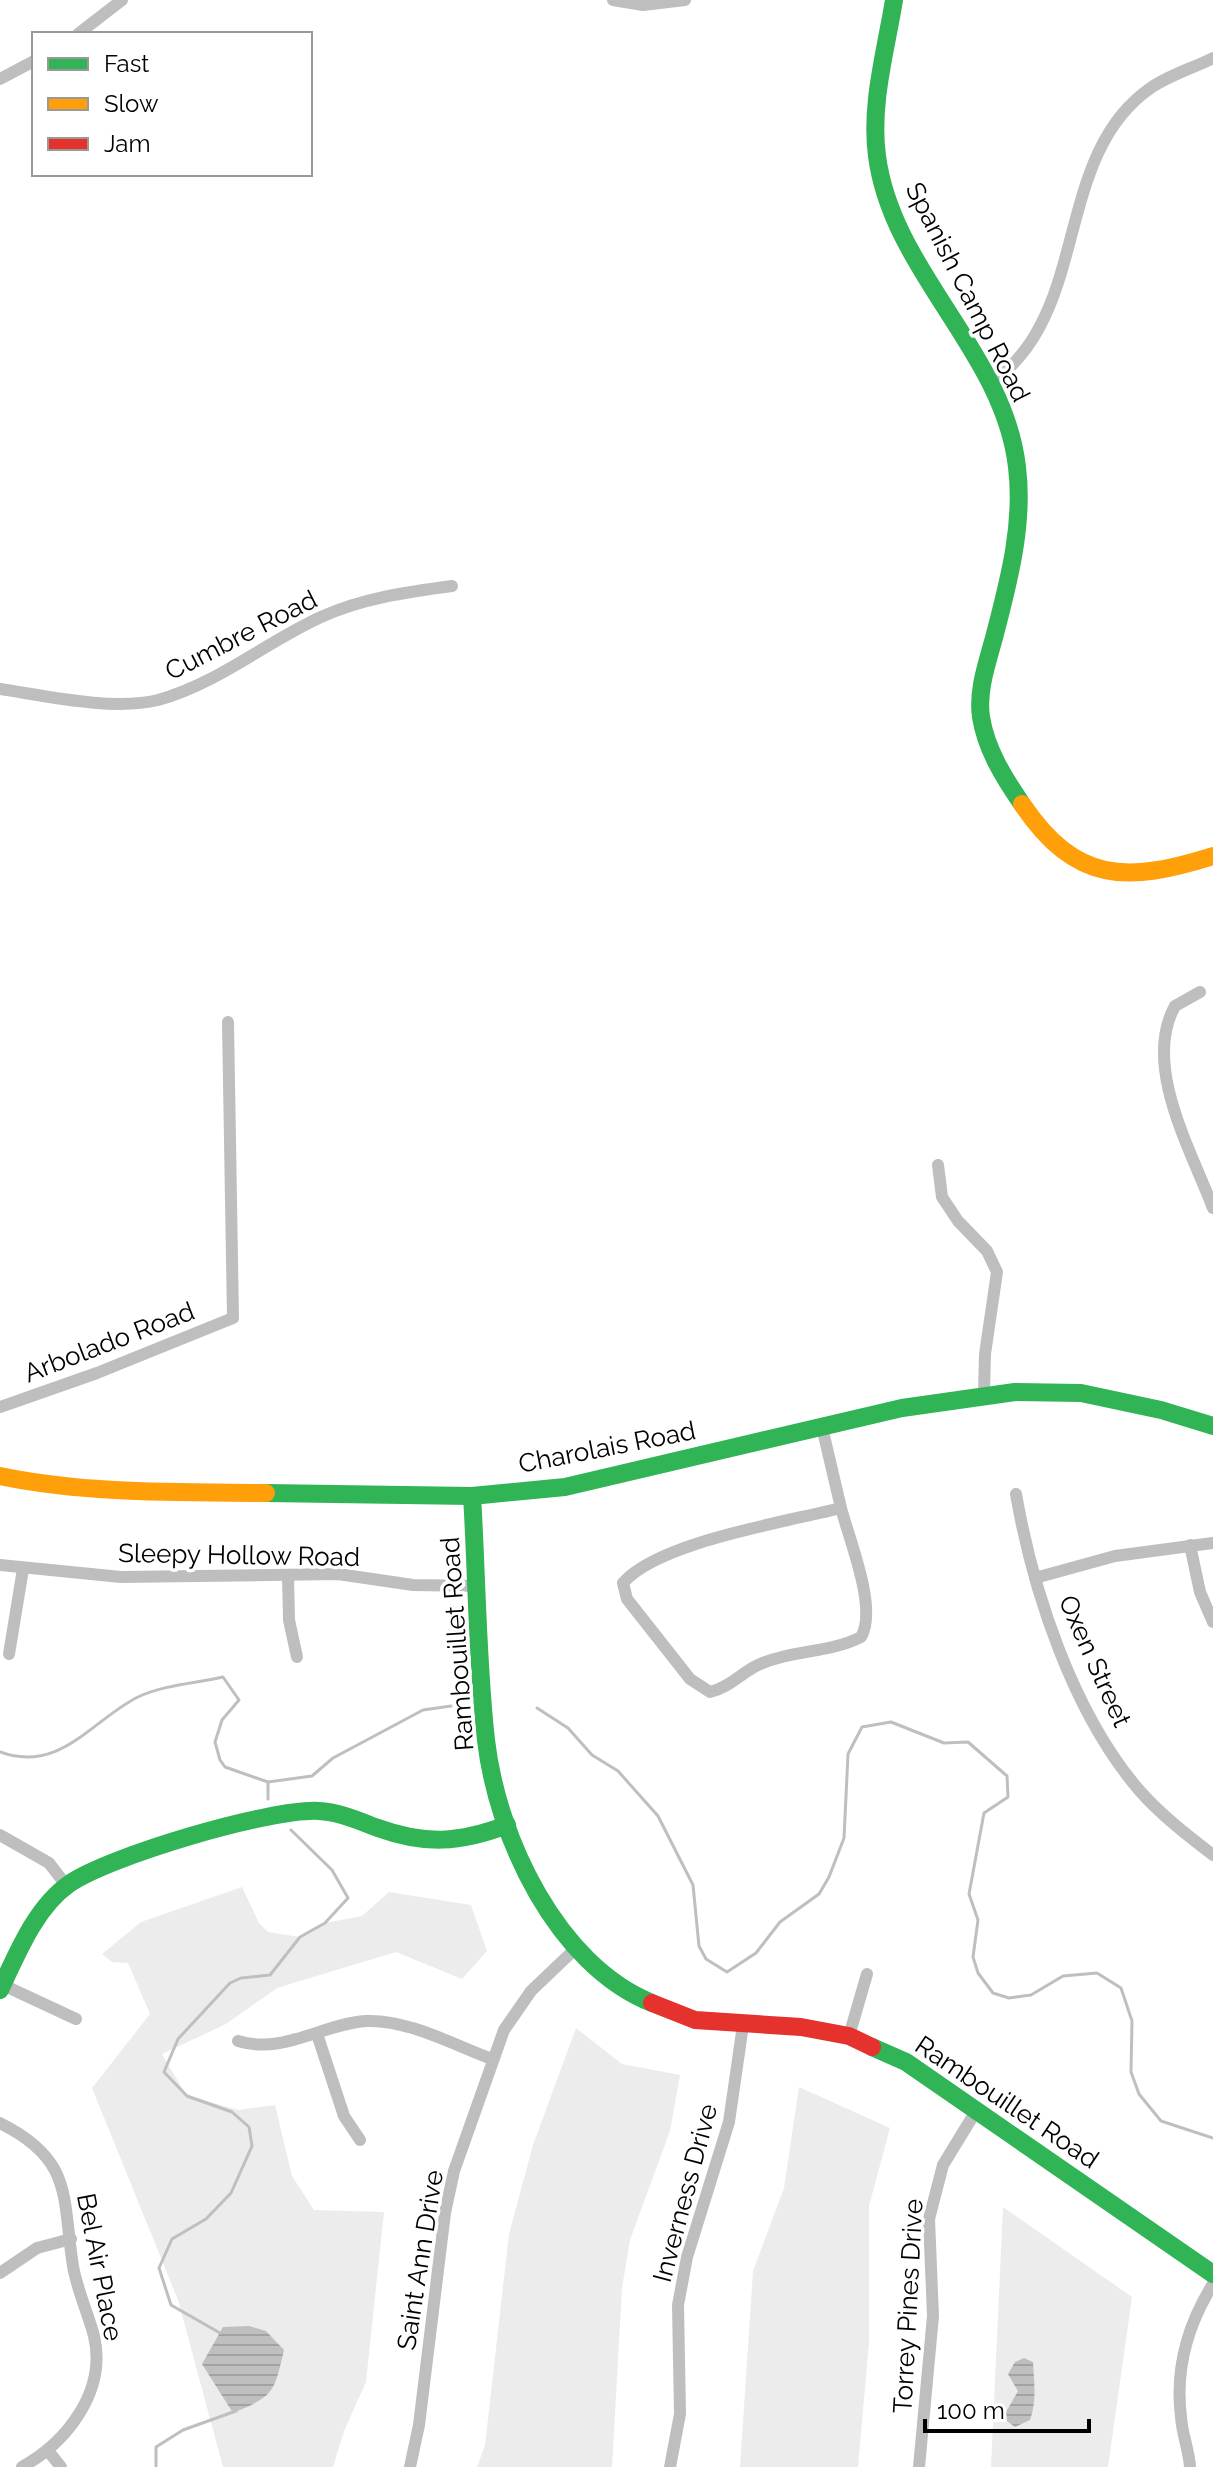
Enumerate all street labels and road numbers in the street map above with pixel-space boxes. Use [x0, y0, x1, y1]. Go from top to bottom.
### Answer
street label: Spanish Camp Road [900, 177, 1036, 407]
street label: Cumbre Road [160, 584, 322, 686]
street label: Arbolado Road [20, 1296, 198, 1388]
street label: Charolais Road [516, 1415, 698, 1479]
street label: Rambouillet Road [435, 1536, 479, 1752]
street label: Sleepy Hollow Road [118, 1538, 360, 1572]
street label: Oxen Street [1053, 1591, 1137, 1732]
street label: Rambouillet Road [910, 2030, 1104, 2174]
street label: Inverness Drive [647, 2101, 723, 2285]
street label: Saint Ann Drive [391, 2168, 449, 2352]
street label: Bel Air Place [71, 2191, 129, 2343]
street label: Torrey Pines Drive [887, 2198, 929, 2414]

